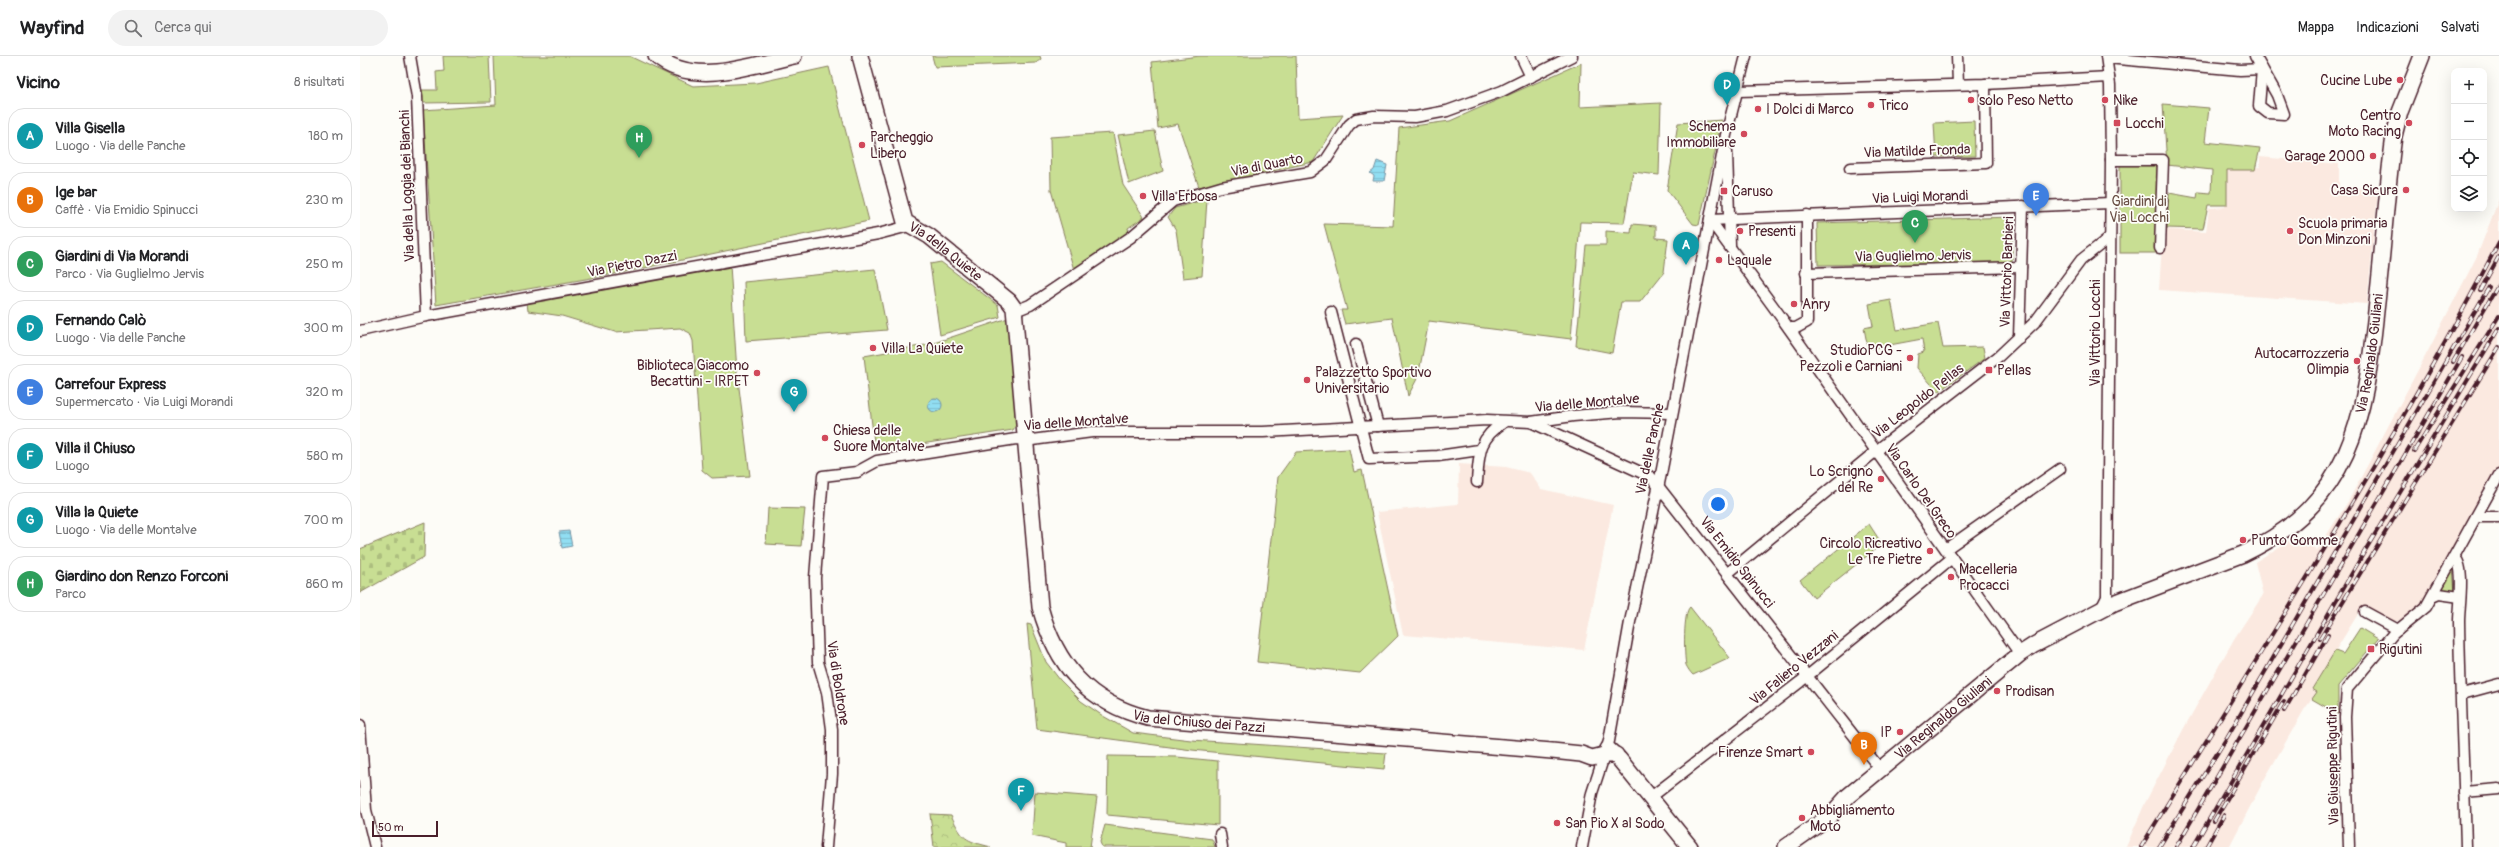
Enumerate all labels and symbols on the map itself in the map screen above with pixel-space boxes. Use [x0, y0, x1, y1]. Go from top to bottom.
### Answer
pin: D [1714, 72, 1740, 105]
place label: Cucine Lube [2320, 72, 2392, 89]
marker: Cucine Lube [2395, 75, 2405, 85]
place label: solo Peso Netto [1979, 92, 2074, 109]
place label: Nike [2113, 92, 2138, 109]
marker: solo Peso Netto [1966, 95, 1976, 105]
marker: Nike [2100, 95, 2110, 105]
place label: Trico [1879, 97, 1909, 114]
marker: Trico [1866, 100, 1876, 110]
place label: I Dolci di Marco [1766, 101, 1854, 118]
marker: I Dolci di Marco [1753, 104, 1763, 114]
place label: Centro Moto Racing [2328, 107, 2401, 140]
street label: Via della Loggia dei Bianchi [396, 109, 418, 262]
place label: Locchi [2125, 115, 2164, 132]
place label: Schema Immobiliare [1666, 118, 1736, 151]
marker: Locchi [2112, 118, 2122, 128]
marker: Centro Moto Racing [2404, 118, 2414, 128]
pin: H [626, 125, 652, 158]
place label: Parcheggio Libero [870, 129, 934, 162]
marker: Schema Immobiliare [1739, 129, 1749, 139]
marker: Parcheggio Libero [857, 140, 867, 150]
street label: Via Matilde Fronda [1863, 141, 1971, 161]
place label: Garage 2000 [2284, 148, 2365, 165]
street label: Via di Quarto [1230, 150, 1305, 180]
marker: Garage 2000 [2368, 151, 2378, 161]
place label: Casa Sicura [2331, 182, 2398, 199]
place label: Caruso [1732, 183, 1773, 200]
pin: E [2023, 183, 2049, 216]
marker: Casa Sicura [2401, 185, 2411, 195]
marker: Caruso [1719, 186, 1729, 196]
street label: Via Luigi Morandi [1872, 187, 1969, 207]
place label: Villa Erbosa [1151, 188, 1218, 205]
marker: Villa Erbosa [1138, 191, 1148, 201]
park label: Giardini di Via Locchi [2109, 193, 2169, 226]
pin: C [1902, 210, 1928, 243]
place label: Scuola primaria Don Minzoni [2298, 215, 2387, 248]
street label: Via Vittorio Barbieri [1997, 216, 2017, 328]
street label: Via della Quiete [906, 218, 986, 284]
place label: Presenti [1748, 223, 1796, 240]
marker: Presenti [1735, 226, 1745, 236]
marker: Scuola primaria Don Minzoni [2285, 226, 2295, 236]
pin: A [1673, 232, 1699, 265]
street label: Via Guglielmo Jervis [1855, 246, 1972, 266]
street label: Via Pietro Dazzi [586, 247, 679, 281]
place label: Laquale [1727, 252, 1772, 269]
marker: Laquale [1714, 255, 1724, 265]
street label: Via Vittorio Locchi [2087, 279, 2104, 387]
street label: Via Reginaldo Giuliani [2352, 292, 2386, 415]
place label: Anry [1802, 296, 1830, 313]
marker: Anry [1789, 299, 1799, 309]
place label: Villa La Quiete [881, 340, 963, 357]
place label: StudioPCG - Pezzoli e Carniani [1799, 342, 1903, 375]
marker: Villa La Quiete [868, 343, 878, 353]
place label: Autocarrozzeria Olimpia [2254, 345, 2349, 378]
marker: StudioPCG - Pezzoli e Carniani [1905, 353, 1915, 363]
marker: Autocarrozzeria Olimpia [2352, 356, 2362, 366]
place label: Biblioteca Giacomo Becattini - IRPET [637, 357, 749, 390]
street label: Via Leopoldo Pellas [1869, 360, 1968, 442]
place label: Pellas [1997, 362, 2032, 379]
place label: Palazzetto Sportivo Universitario [1315, 364, 1432, 397]
marker: Pellas [1984, 365, 1994, 375]
marker: Biblioteca Giacomo Becattini - IRPET [752, 368, 762, 378]
marker: Palazzetto Sportivo Universitario [1302, 375, 1312, 385]
pin: G [781, 379, 807, 412]
street label: Via delle Montalve [1534, 390, 1640, 416]
street label: Via delle Panche [1632, 402, 1668, 496]
street label: Via delle Montalve [1023, 410, 1129, 434]
place label: Chiesa delle Suore Montalve [833, 422, 924, 455]
marker: Chiesa delle Suore Montalve [820, 433, 830, 443]
street label: Via Carlo Del Greco [1882, 440, 1960, 542]
place label: Lo Scrigno del Re [1809, 463, 1873, 496]
marker: Lo Scrigno del Re [1876, 474, 1886, 484]
your location [1708, 494, 1728, 514]
street label: Via Emidio Spinucci [1696, 513, 1778, 612]
place label: Punto Gomme [2251, 532, 2338, 549]
place label: Circolo Ricreativo Le Tre Pietre [1820, 535, 1922, 568]
marker: Punto Gomme [2238, 535, 2248, 545]
marker: Circolo Ricreativo Le Tre Pietre [1925, 546, 1935, 556]
place label: Macelleria Procacci [1959, 561, 2017, 594]
marker: Macelleria Procacci [1946, 572, 1956, 582]
street label: Via Faliero Vezzani [1746, 627, 1842, 709]
street label: Via di Boldrone [823, 640, 853, 727]
place label: Rigutini [2379, 641, 2423, 658]
marker: Rigutini [2366, 644, 2376, 654]
street label: Via Reginaldo Giuliani [1891, 672, 1996, 763]
place label: Prodisan [2005, 683, 2054, 700]
marker: Prodisan [1992, 686, 2002, 696]
street label: Via del Chiuso dei Pazzi [1130, 706, 1266, 736]
street label: Via Giuseppe Rigutini [2323, 706, 2343, 825]
place label: IP [1880, 724, 1892, 741]
marker: IP [1895, 727, 1905, 737]
pin: B [1851, 732, 1877, 765]
place label: Firenze Smart [1718, 744, 1803, 761]
marker: Firenze Smart [1806, 747, 1816, 757]
pin: F [1008, 778, 1034, 811]
place label: Abbigliamento Moto [1810, 802, 1895, 835]
marker: Abbigliamento Moto [1797, 813, 1807, 823]
place label: San Pio X al Sodo [1565, 815, 1665, 832]
marker: San Pio X al Sodo [1552, 818, 1562, 828]
scale bar [372, 819, 438, 838]

